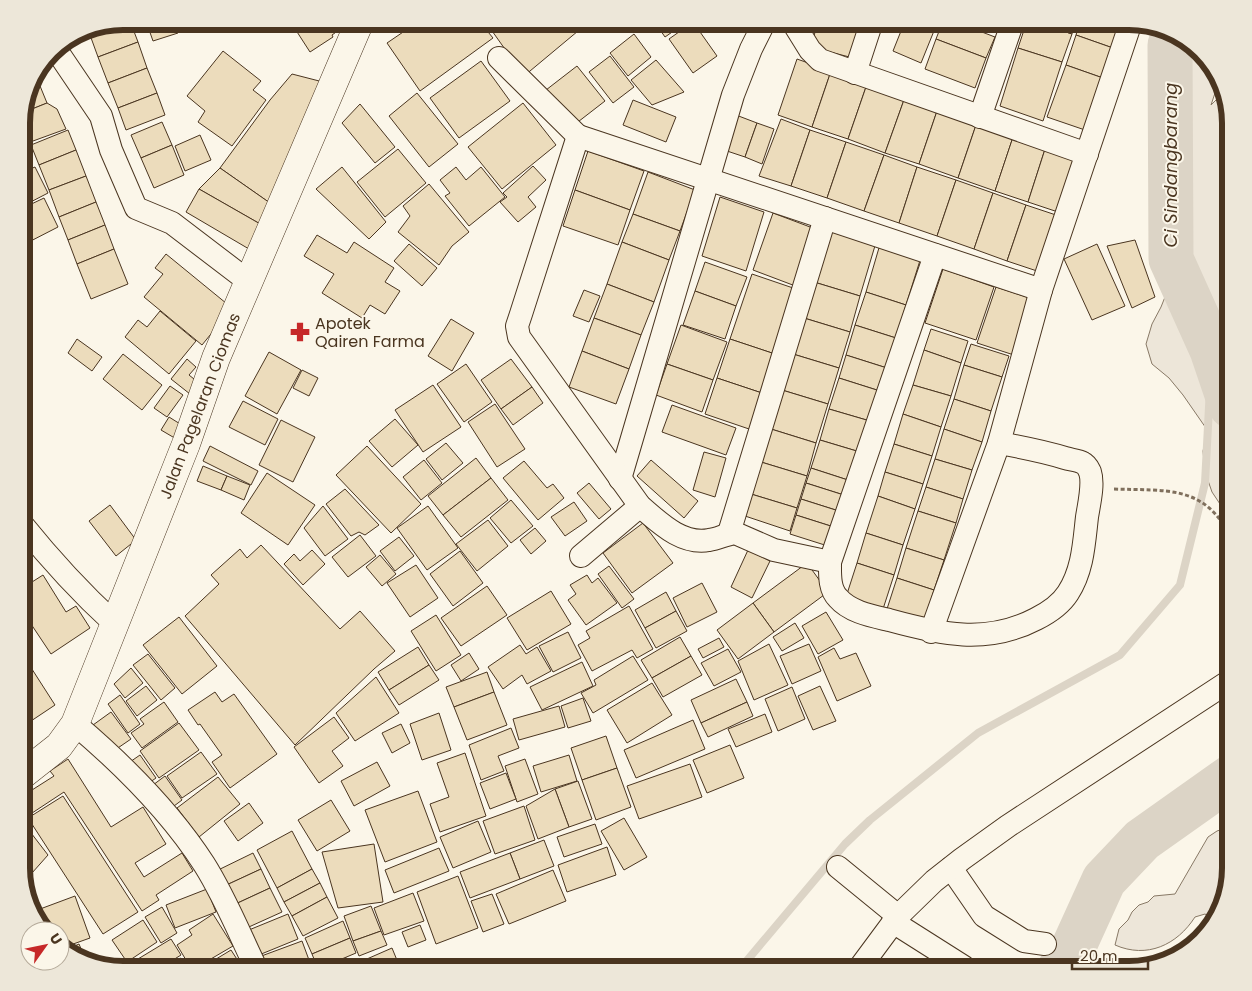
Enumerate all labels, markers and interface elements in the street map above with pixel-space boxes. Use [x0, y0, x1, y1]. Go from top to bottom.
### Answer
water label: Ci Sindangbarang [1158, 82, 1183, 248]
street label: Jalan Pagelaran Ciomas [154, 310, 246, 502]
place label: Apotek Qairen Farma [315, 312, 425, 353]
pharmacy icon: Apotek Qairen Farma [289, 321, 311, 343]
north arrow [20, 921, 70, 971]
text: U [45, 929, 67, 949]
scale bar [1072, 938, 1148, 970]
text: 20 m [1080, 945, 1118, 966]

